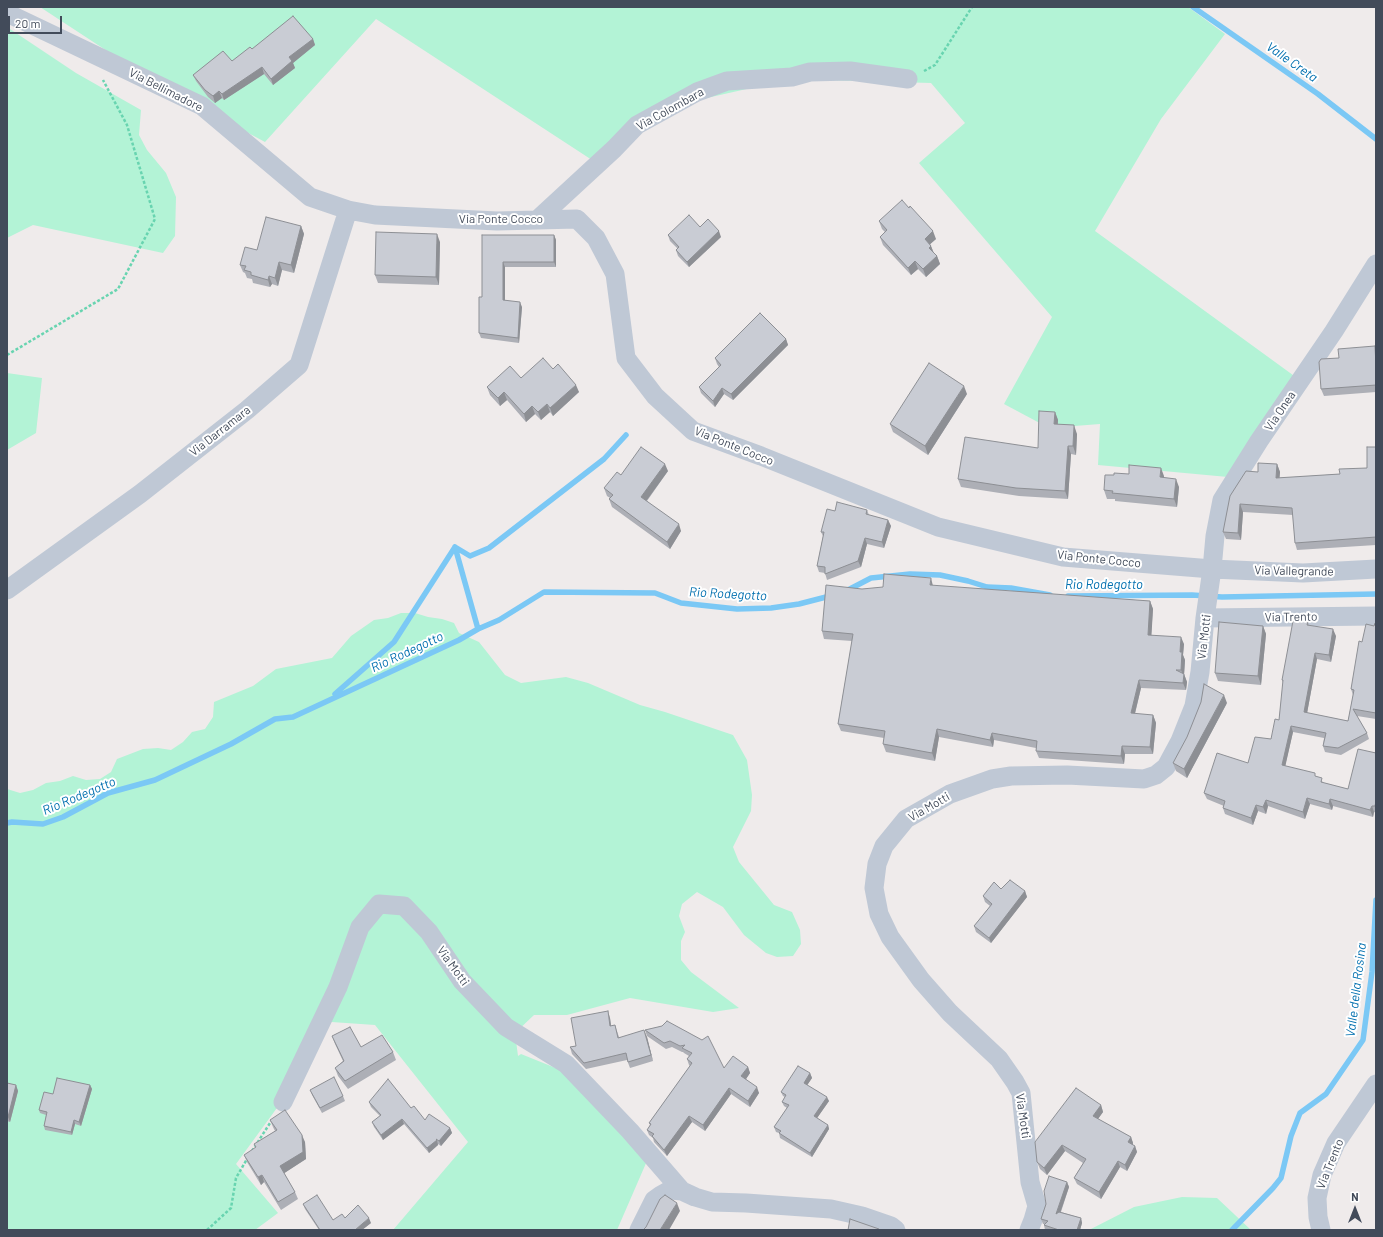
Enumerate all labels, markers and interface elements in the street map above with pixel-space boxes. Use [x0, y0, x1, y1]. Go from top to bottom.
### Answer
scale bar [10, 8, 64, 34]
text: 20 m [15, 16, 41, 30]
water label: Valle Creta [1263, 39, 1321, 85]
street label: Via Bellimadore [127, 65, 205, 115]
street label: Via Colombara [634, 85, 706, 133]
street label: Via Ponte Cocco [459, 212, 543, 226]
street label: Via Onea [1261, 388, 1299, 434]
street label: Via Darramara [187, 403, 253, 459]
street label: Via Ponte Cocco [692, 424, 776, 468]
street label: Via Ponte Cocco [1056, 547, 1142, 571]
street label: Via Vallegrande [1254, 563, 1334, 579]
water label: Rio Rodegotto [1065, 577, 1143, 593]
water label: Rio Rodegotto [689, 584, 767, 604]
street label: Via Trento [1265, 609, 1317, 625]
street label: Via Motti [1194, 614, 1214, 660]
water label: Rio Rodegotto [368, 628, 446, 676]
water label: Rio Rodegotto [40, 774, 118, 818]
street label: Via Motti [906, 789, 952, 825]
water label: Valle della Rosina [1342, 942, 1370, 1038]
street label: Via Motti [434, 943, 472, 989]
street label: Via Motti [1013, 1092, 1033, 1140]
street label: Via Trento [1313, 1137, 1347, 1191]
north arrow [1335, 1189, 1375, 1229]
text: N [1351, 1190, 1359, 1203]

